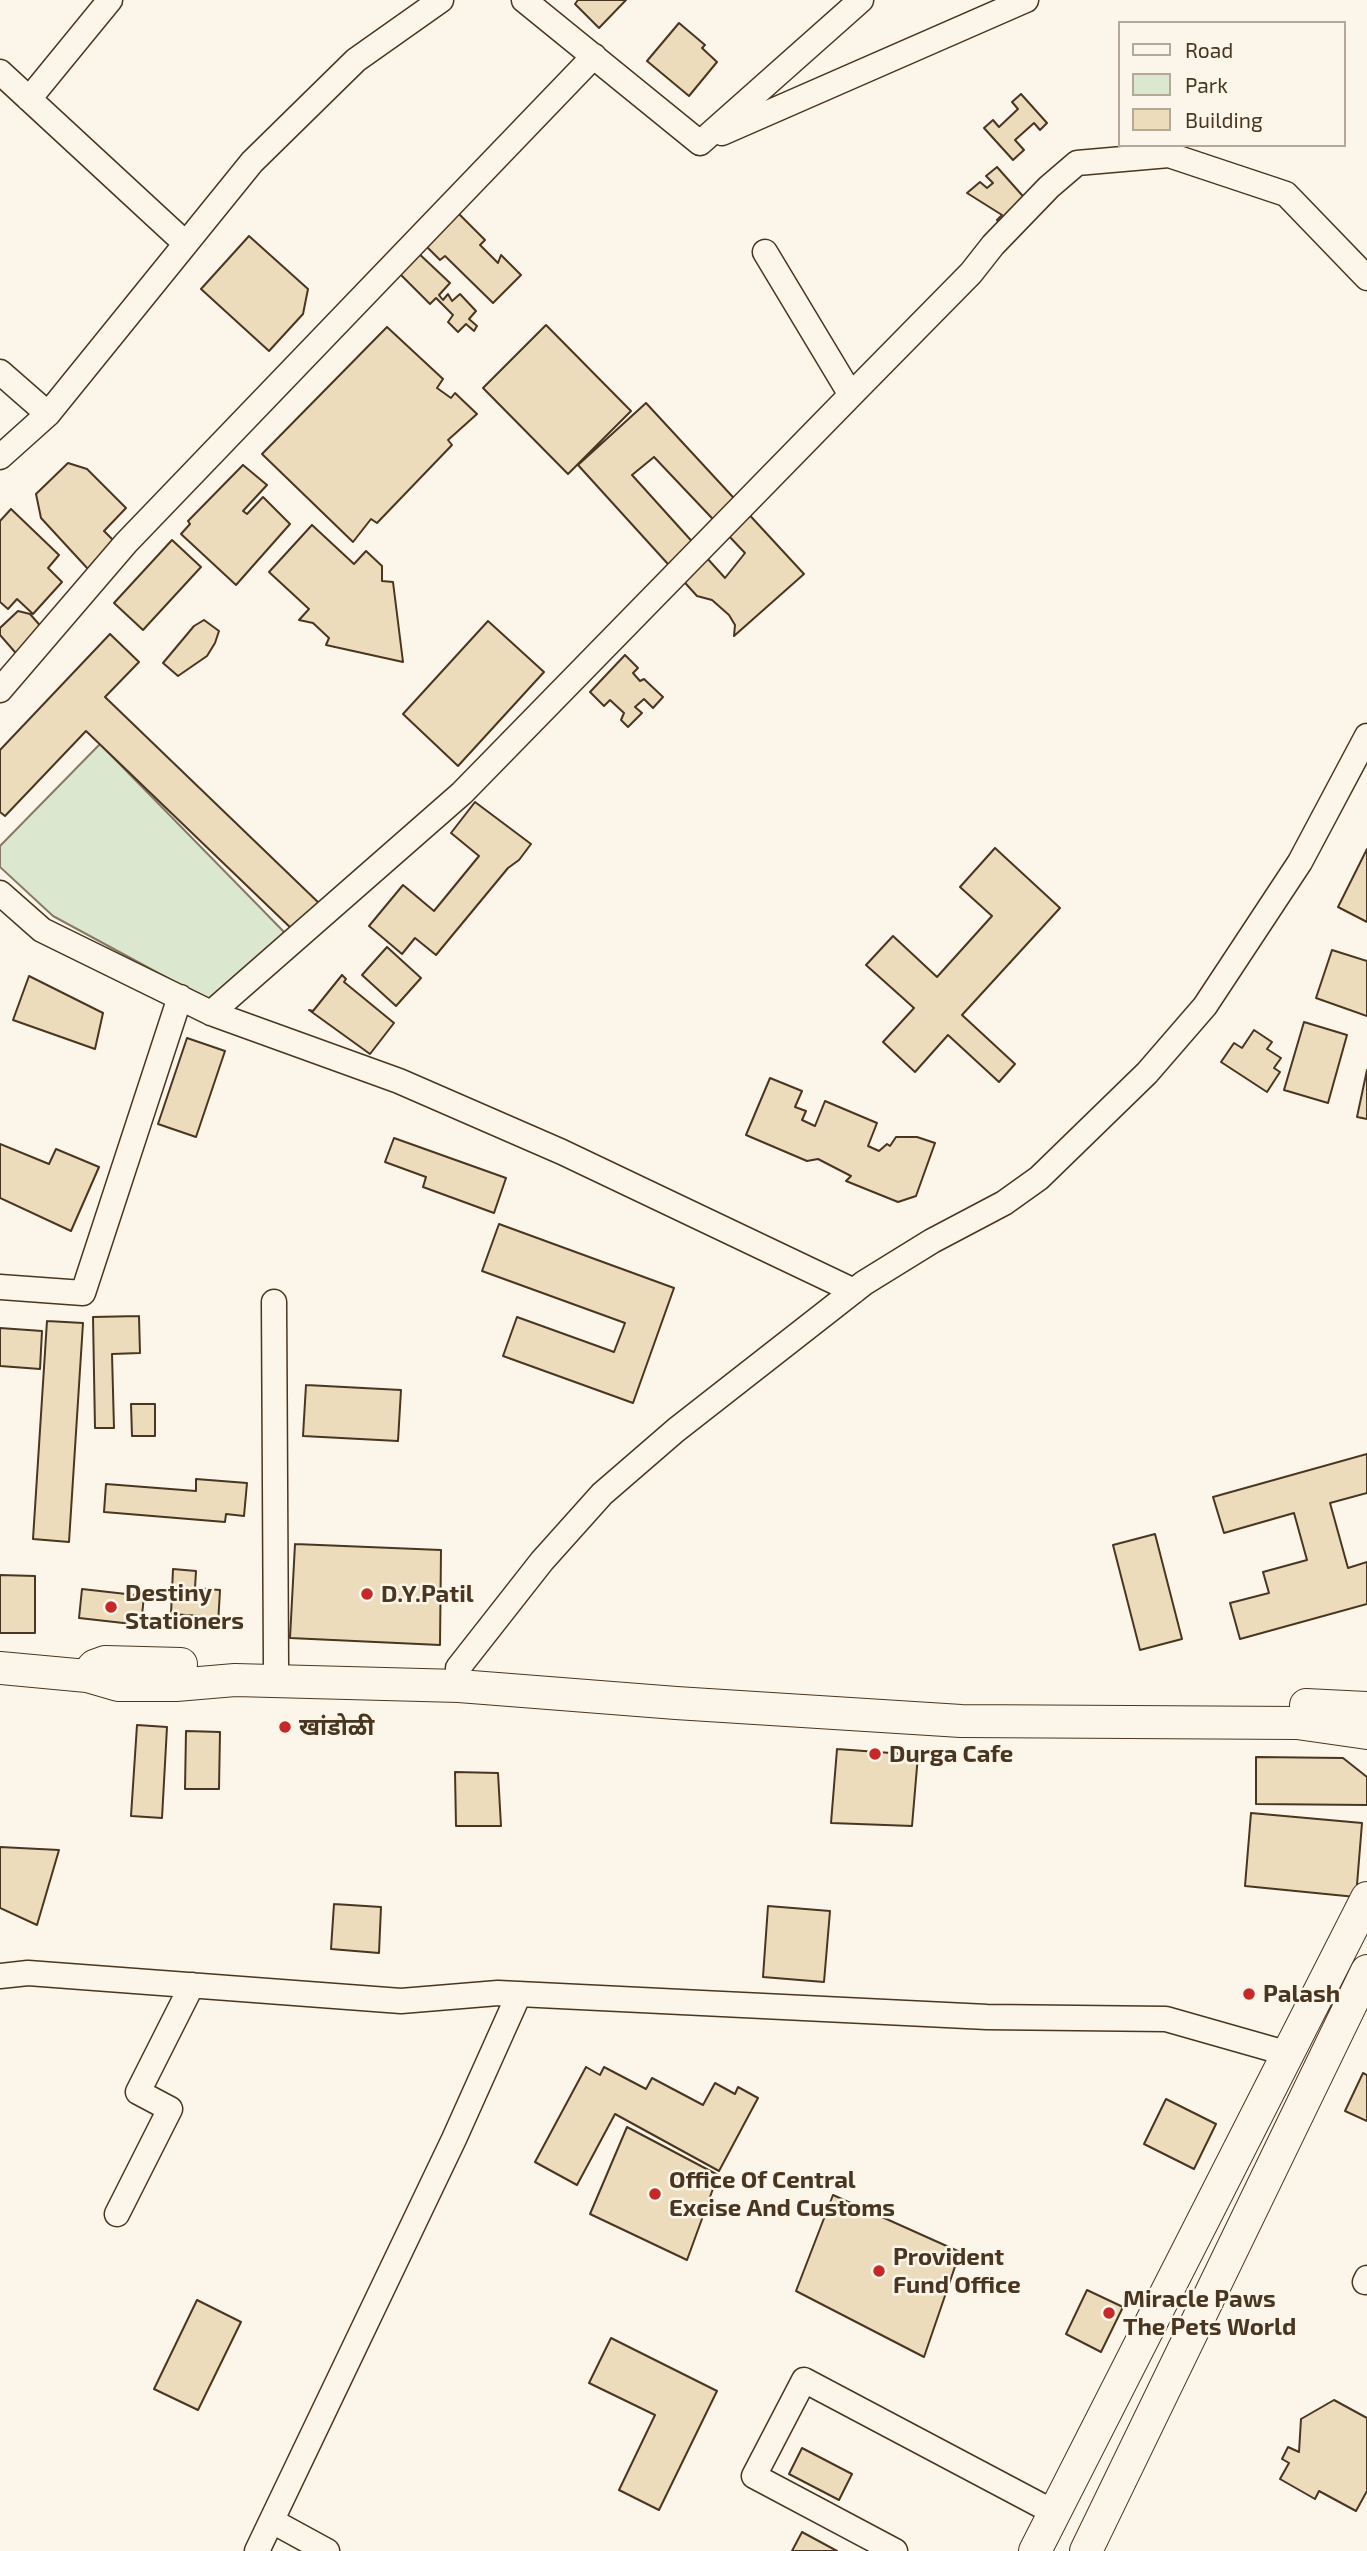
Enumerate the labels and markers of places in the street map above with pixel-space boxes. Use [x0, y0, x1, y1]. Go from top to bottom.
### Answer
place label: Destiny Stationers [125, 1579, 244, 1635]
place label: D.Y.Patil [381, 1580, 474, 1608]
marker: D.Y.Patil [359, 1586, 375, 1602]
marker: Destiny Stationers [103, 1599, 119, 1615]
place label: खांडोळी [299, 1713, 374, 1741]
marker: खांडोळी [277, 1719, 293, 1735]
place label: Durga Cafe [889, 1740, 1013, 1768]
marker: Durga Cafe [867, 1746, 883, 1762]
place label: Palash [1263, 1980, 1340, 2008]
marker: Palash [1241, 1986, 1257, 2002]
place label: Office Of Central Excise And Customs [669, 2166, 895, 2222]
marker: Office Of Central Excise And Customs [647, 2186, 663, 2202]
place label: Provident Fund Office [893, 2243, 1021, 2299]
marker: Provident Fund Office [871, 2263, 887, 2279]
place label: Miracle Paws The Pets World [1123, 2285, 1296, 2341]
marker: Miracle Paws The Pets World [1101, 2305, 1117, 2321]

